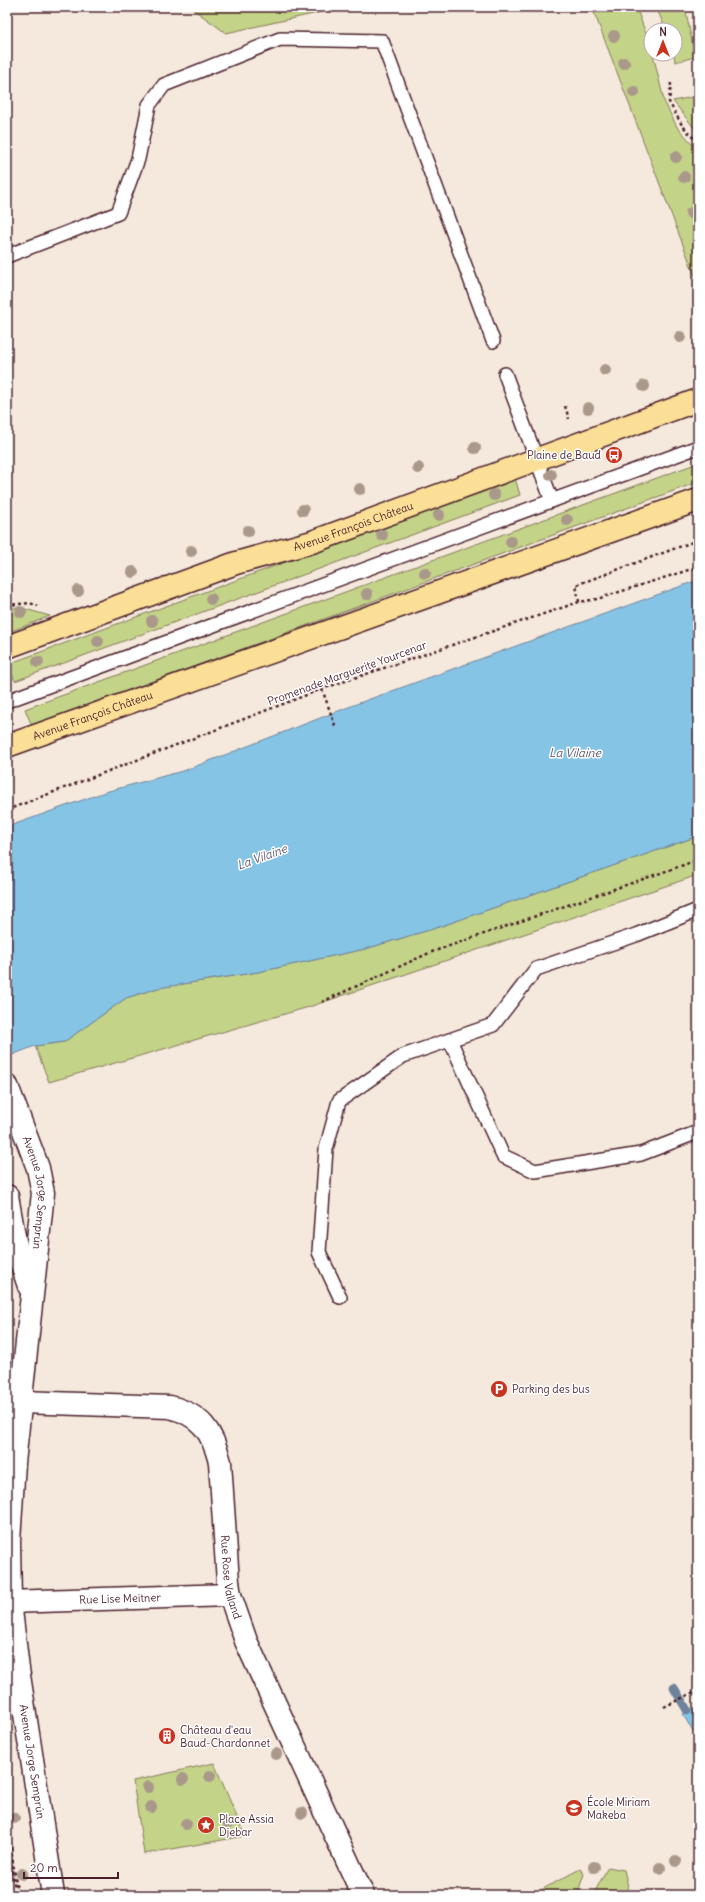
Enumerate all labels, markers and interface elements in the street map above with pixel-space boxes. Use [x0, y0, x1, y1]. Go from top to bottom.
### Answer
north arrow [643, 22, 683, 62]
text: N [659, 25, 667, 39]
bus stop icon: Plaine de Baud [604, 445, 624, 465]
place label: Plaine de Baud [527, 448, 602, 462]
street label: Avenue François Château [292, 498, 416, 554]
street label: Promenade Marguerite Yourcenar [266, 637, 429, 708]
street label: Avenue François Château [31, 688, 155, 743]
water label: La Vilaine [549, 745, 603, 760]
water label: La Vilaine [235, 840, 290, 872]
street label: Avenue Jorge Semprún [20, 1134, 50, 1250]
parking icon: Parking des bus [489, 1379, 509, 1399]
place label: Parking des bus [512, 1382, 590, 1396]
street label: Rue Rose Valland [218, 1534, 245, 1621]
street label: Rue Lise Meitner [79, 1590, 161, 1607]
street label: Avenue Jorge Semprún [17, 1703, 48, 1820]
place label: Château d'eau Baud-Chardonnet [180, 1723, 270, 1750]
building icon: Château d'eau Baud-Chardonnet [157, 1726, 177, 1746]
place label: École Miriam Makeba [587, 1794, 651, 1822]
school or university icon: École Miriam Makeba [564, 1798, 584, 1818]
place label: Place Assia Djebar [219, 1812, 274, 1839]
place icon: Place Assia Djebar [196, 1815, 216, 1835]
scale bar [24, 1854, 118, 1880]
text: 20 m [30, 1860, 58, 1875]

